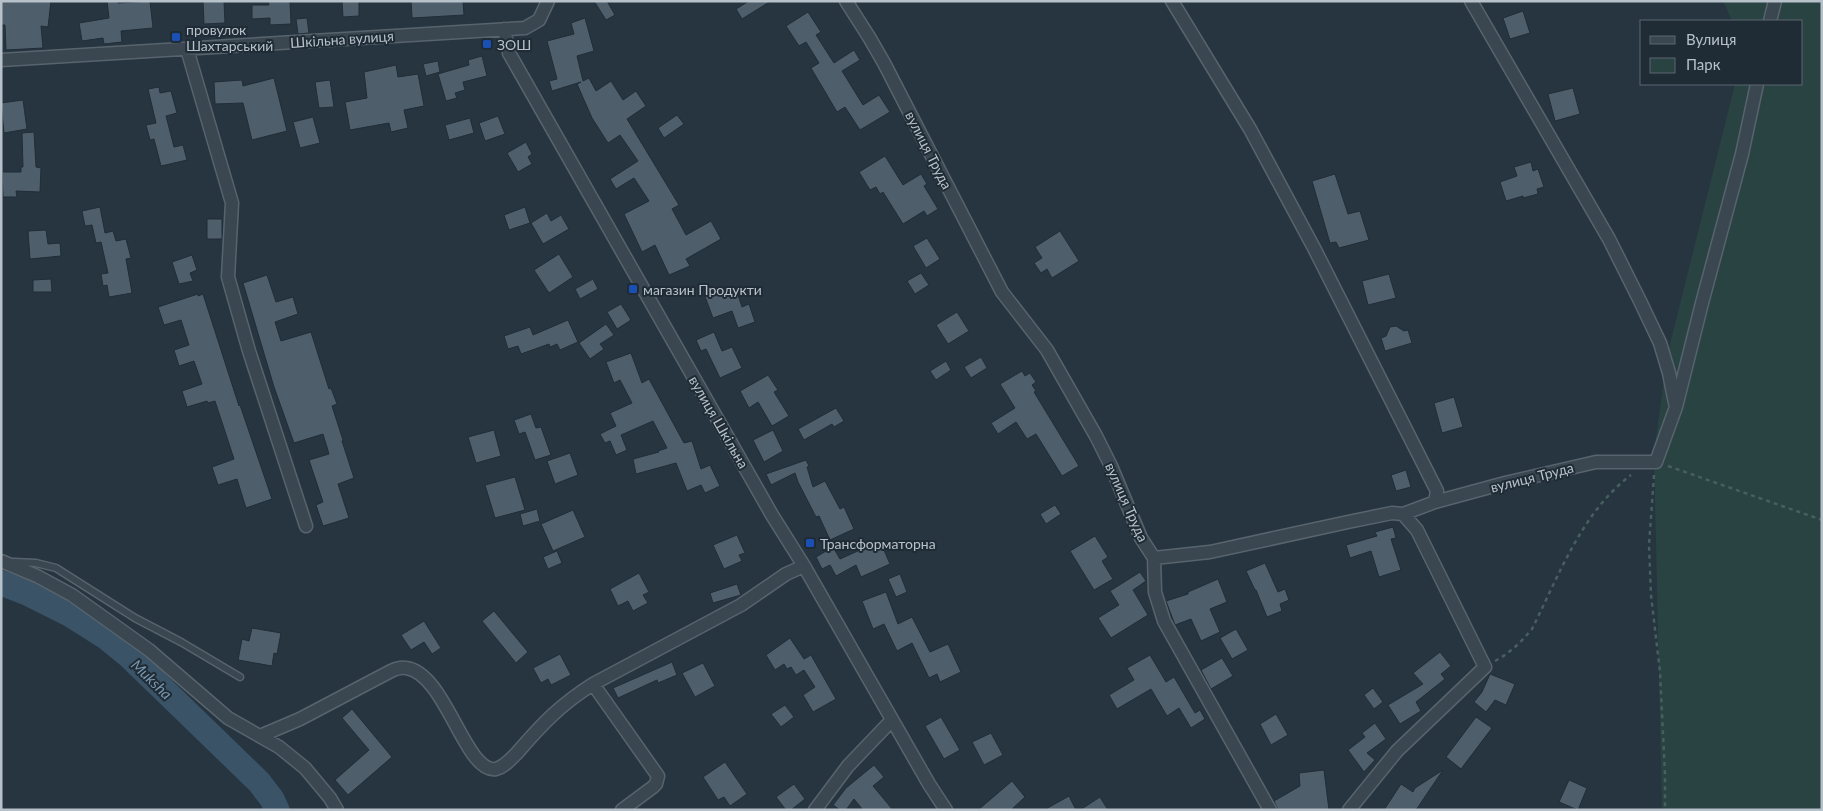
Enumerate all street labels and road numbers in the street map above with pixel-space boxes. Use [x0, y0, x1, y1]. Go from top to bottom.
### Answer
street label: Шкільна вулиця [290, 27, 394, 51]
street label: вулиця Труда [902, 108, 956, 192]
street label: вулиця Шкільна [686, 373, 752, 471]
street label: вулиця Труда [1489, 458, 1575, 496]
street label: вулиця Труда [1102, 460, 1152, 544]

